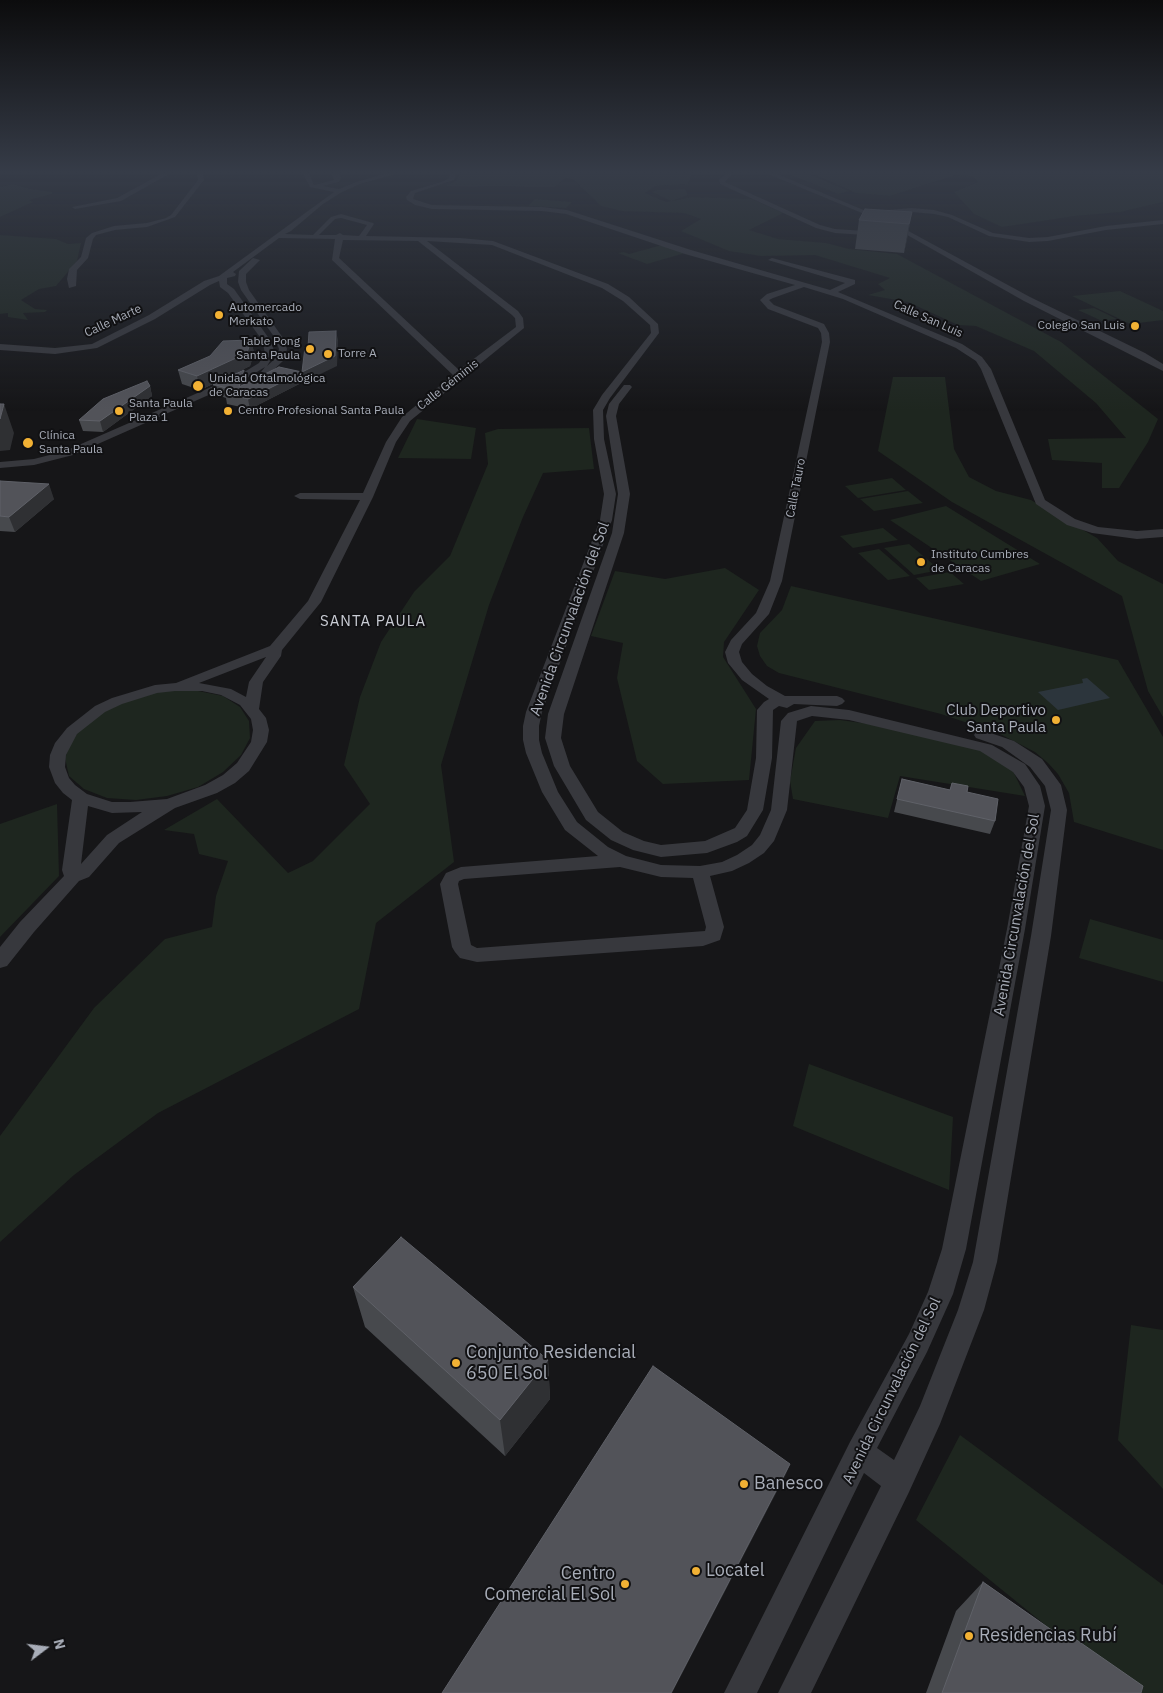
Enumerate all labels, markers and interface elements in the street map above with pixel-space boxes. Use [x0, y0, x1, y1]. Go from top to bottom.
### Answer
street label: Calle San Luis [891, 297, 965, 341]
place label: Automercado Merkato [229, 301, 302, 329]
street label: Calle Marte [82, 302, 144, 340]
marker: Automercado Merkato [213, 309, 225, 321]
place label: Colegio San Luis [1038, 319, 1125, 333]
marker: Colegio San Luis [1129, 320, 1141, 332]
place label: Table Pong Santa Paula [236, 335, 300, 363]
marker: Table Pong Santa Paula [304, 343, 316, 355]
place label: Torre A [338, 347, 377, 361]
marker: Torre A [322, 348, 334, 360]
street label: Calle Géminis [414, 357, 482, 413]
place label: Unidad Oftalmológica de Caracas [209, 372, 325, 400]
marker: Unidad Oftalmológica de Caracas [191, 379, 205, 393]
place label: Santa Paula Plaza 1 [129, 397, 193, 425]
place label: Centro Profesional Santa Paula [238, 404, 404, 418]
marker: Santa Paula Plaza 1 [113, 405, 125, 417]
marker: Centro Profesional Santa Paula [222, 405, 234, 417]
place label: Clínica Santa Paula [39, 429, 103, 457]
marker: Clínica Santa Paula [21, 436, 35, 450]
street label: Calle Tauro [783, 457, 809, 519]
street label: Avenida Circunvalación del Sol [526, 520, 614, 718]
place label: Instituto Cumbres de Caracas [931, 548, 1029, 576]
marker: Instituto Cumbres de Caracas [915, 556, 927, 568]
district label: SANTA PAULA [319, 613, 427, 631]
place label: Club Deportivo Santa Paula [946, 702, 1046, 737]
marker: Club Deportivo Santa Paula [1050, 714, 1062, 726]
street label: Avenida Circunvalación del Sol [990, 812, 1044, 1018]
street label: Avenida Circunvalación del Sol [839, 1295, 945, 1487]
place label: Conjunto Residencial 650 El Sol [466, 1342, 636, 1385]
marker: Conjunto Residencial 650 El Sol [450, 1357, 462, 1369]
place label: Banesco [754, 1473, 823, 1495]
marker: Banesco [738, 1478, 750, 1490]
place label: Locatel [706, 1560, 765, 1582]
place label: Centro Comercial El Sol [484, 1563, 615, 1606]
marker: Locatel [690, 1565, 702, 1577]
marker: Centro Comercial El Sol [619, 1578, 631, 1590]
north arrow [20, 1623, 70, 1673]
place label: Residencias Rubí [979, 1625, 1117, 1647]
marker: Residencias Rubí [963, 1630, 975, 1642]
text: N [49, 1637, 69, 1651]

